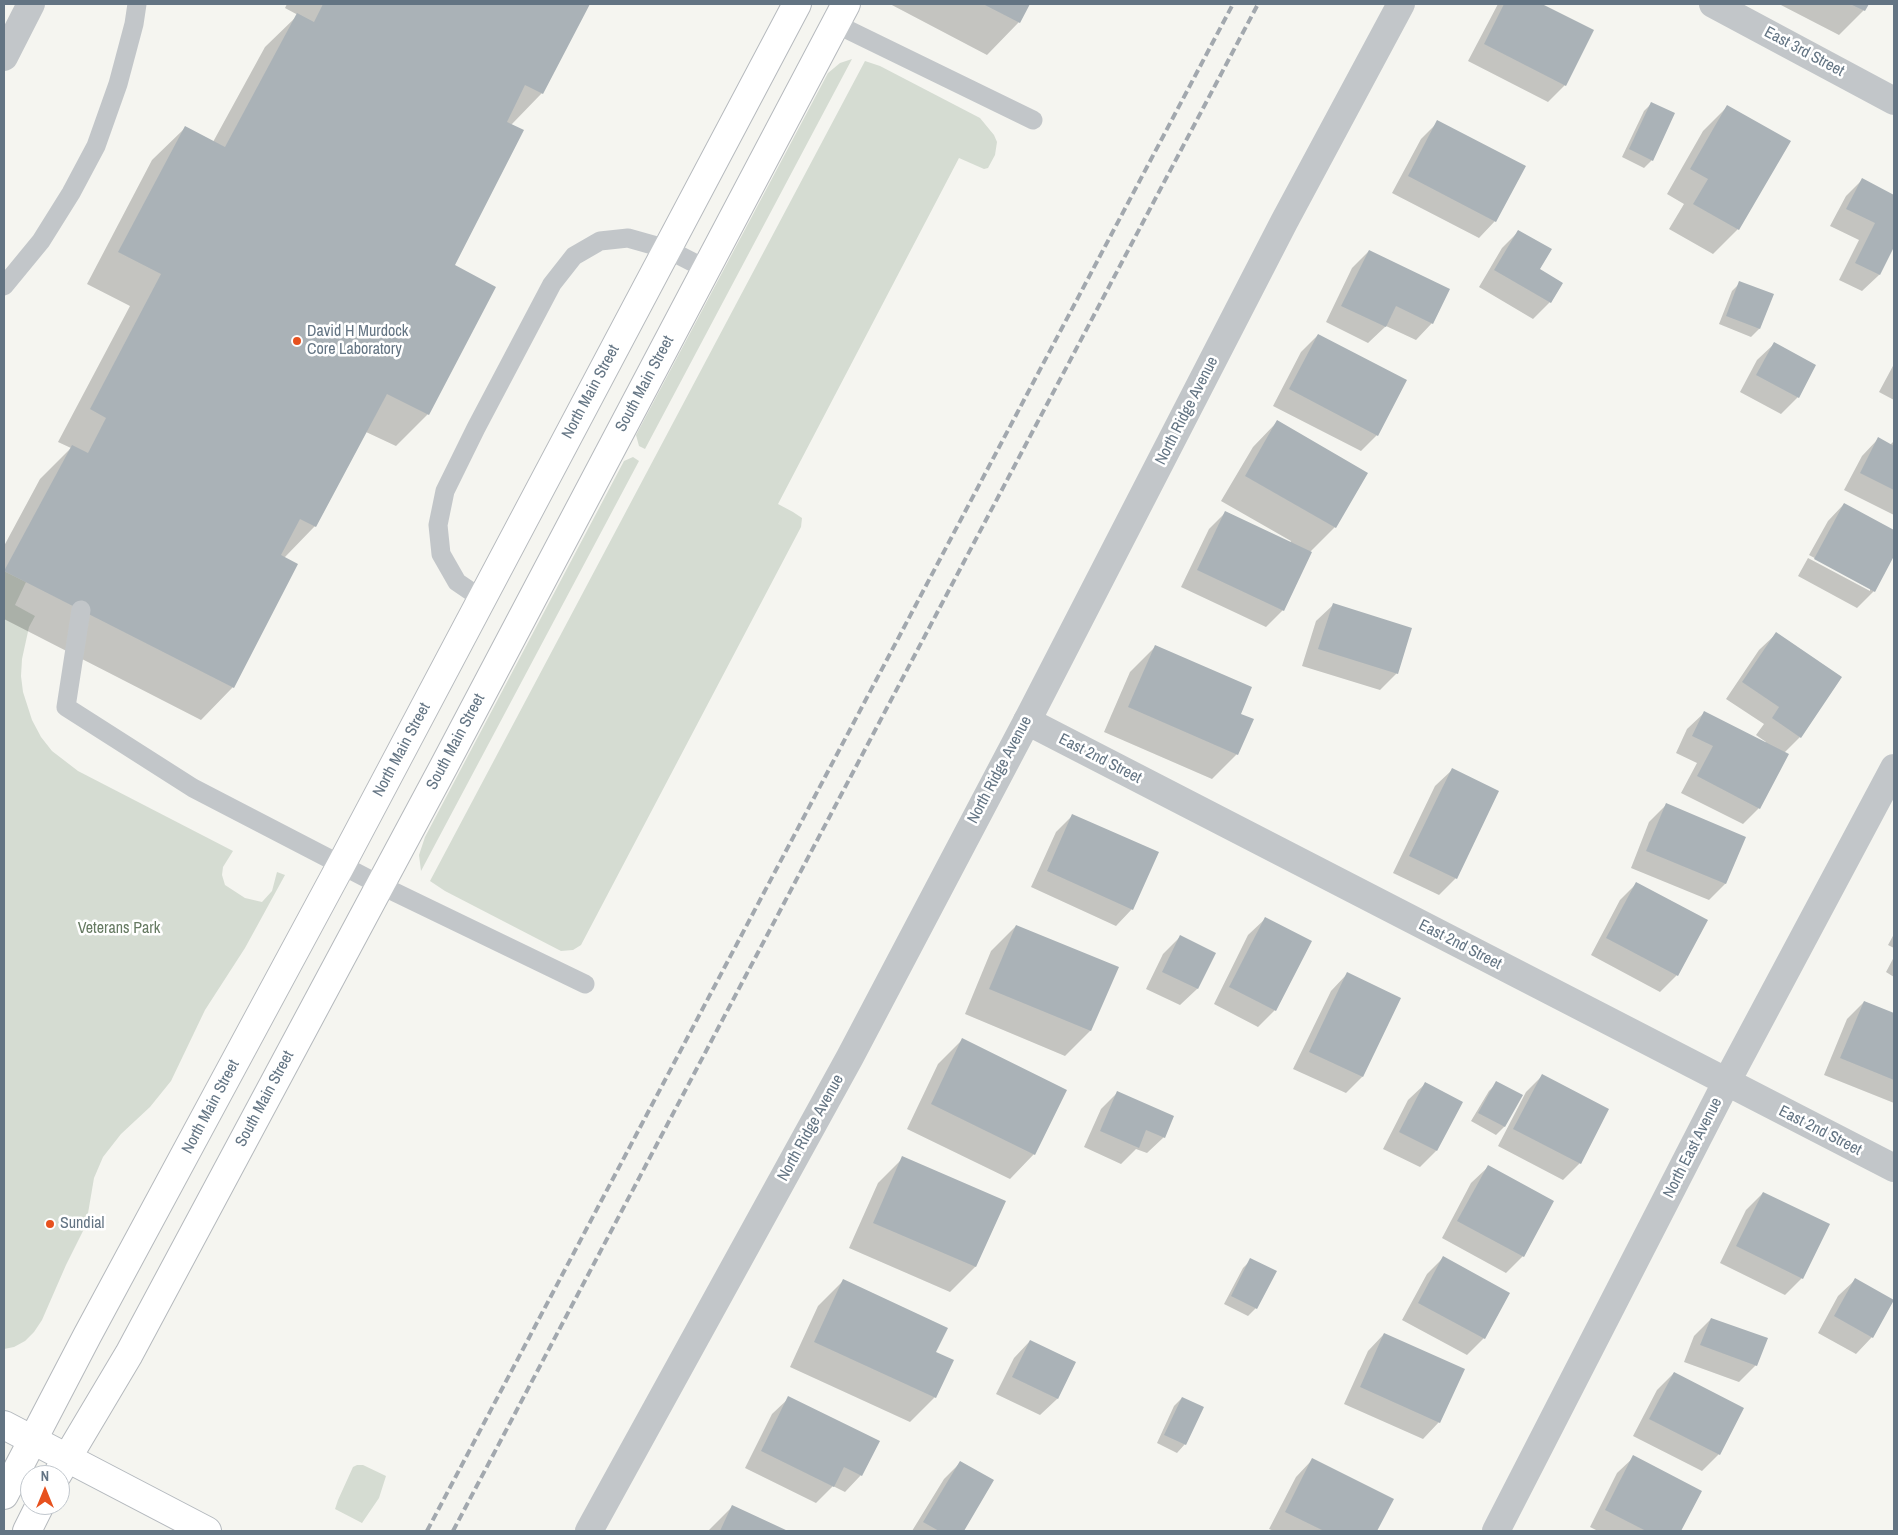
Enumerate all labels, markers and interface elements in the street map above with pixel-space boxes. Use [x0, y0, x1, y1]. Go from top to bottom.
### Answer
street label: East 3rd Street [1761, 23, 1847, 81]
place label: David H Murdock Core Laboratory [307, 322, 408, 360]
street label: South Main Street [612, 333, 678, 435]
marker: David H Murdock Core Laboratory [291, 335, 303, 347]
street label: North Main Street [558, 342, 624, 442]
street label: North Ridge Avenue [1152, 354, 1222, 468]
street label: South Main Street [423, 691, 489, 793]
street label: North Main Street [369, 700, 435, 800]
street label: North Ridge Avenue [964, 713, 1036, 827]
street label: East 2nd Street [1055, 730, 1145, 788]
street label: East 2nd Street [1415, 916, 1505, 974]
park label: Veterans Park [78, 919, 160, 939]
street label: South Main Street [232, 1048, 298, 1150]
street label: North Main Street [178, 1057, 244, 1157]
street label: North Ridge Avenue [774, 1071, 848, 1185]
street label: North East Avenue [1659, 1095, 1727, 1201]
street label: East 2nd Street [1775, 1102, 1865, 1160]
place label: Sundial [60, 1214, 104, 1234]
marker: Sundial [44, 1218, 56, 1230]
north arrow [20, 1465, 70, 1515]
text: N [41, 1467, 49, 1485]

